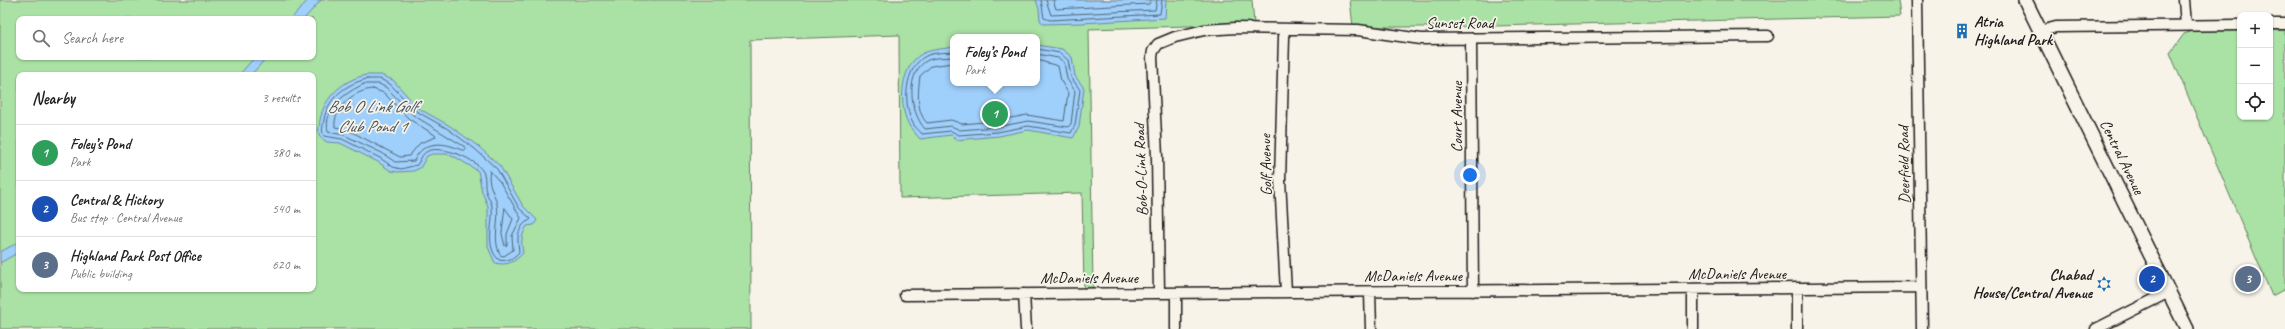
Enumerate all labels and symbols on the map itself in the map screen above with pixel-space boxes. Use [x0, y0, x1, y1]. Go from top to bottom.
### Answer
place label: Atria Highland Park [1974, 12, 2054, 50]
street label: Sunset Road [1426, 13, 1497, 33]
building icon: Atria Highland Park [1953, 22, 1971, 40]
street label: Court Avenue [1447, 80, 1467, 152]
water label: Bob O Link Golf Club Pond 1 [327, 96, 423, 137]
pin: 1 [982, 99, 1008, 129]
street label: Central Avenue [2095, 116, 2149, 199]
street label: Bob-O-Link Road [1129, 121, 1153, 217]
street label: Deerfield Road [1893, 123, 1915, 204]
street label: Golf Avenue [1255, 132, 1277, 196]
your location [1460, 165, 1480, 185]
street label: McDaniels Avenue [1688, 264, 1788, 284]
pin: 2 [2139, 264, 2165, 294]
pin: 3 [2235, 264, 2261, 294]
place label: Chabad House/Central Avenue [1973, 265, 2095, 303]
street label: McDaniels Avenue [1364, 266, 1464, 286]
street label: McDaniels Avenue [1040, 268, 1140, 288]
synagogue icon: Chabad House/Central Avenue [2095, 275, 2113, 293]

